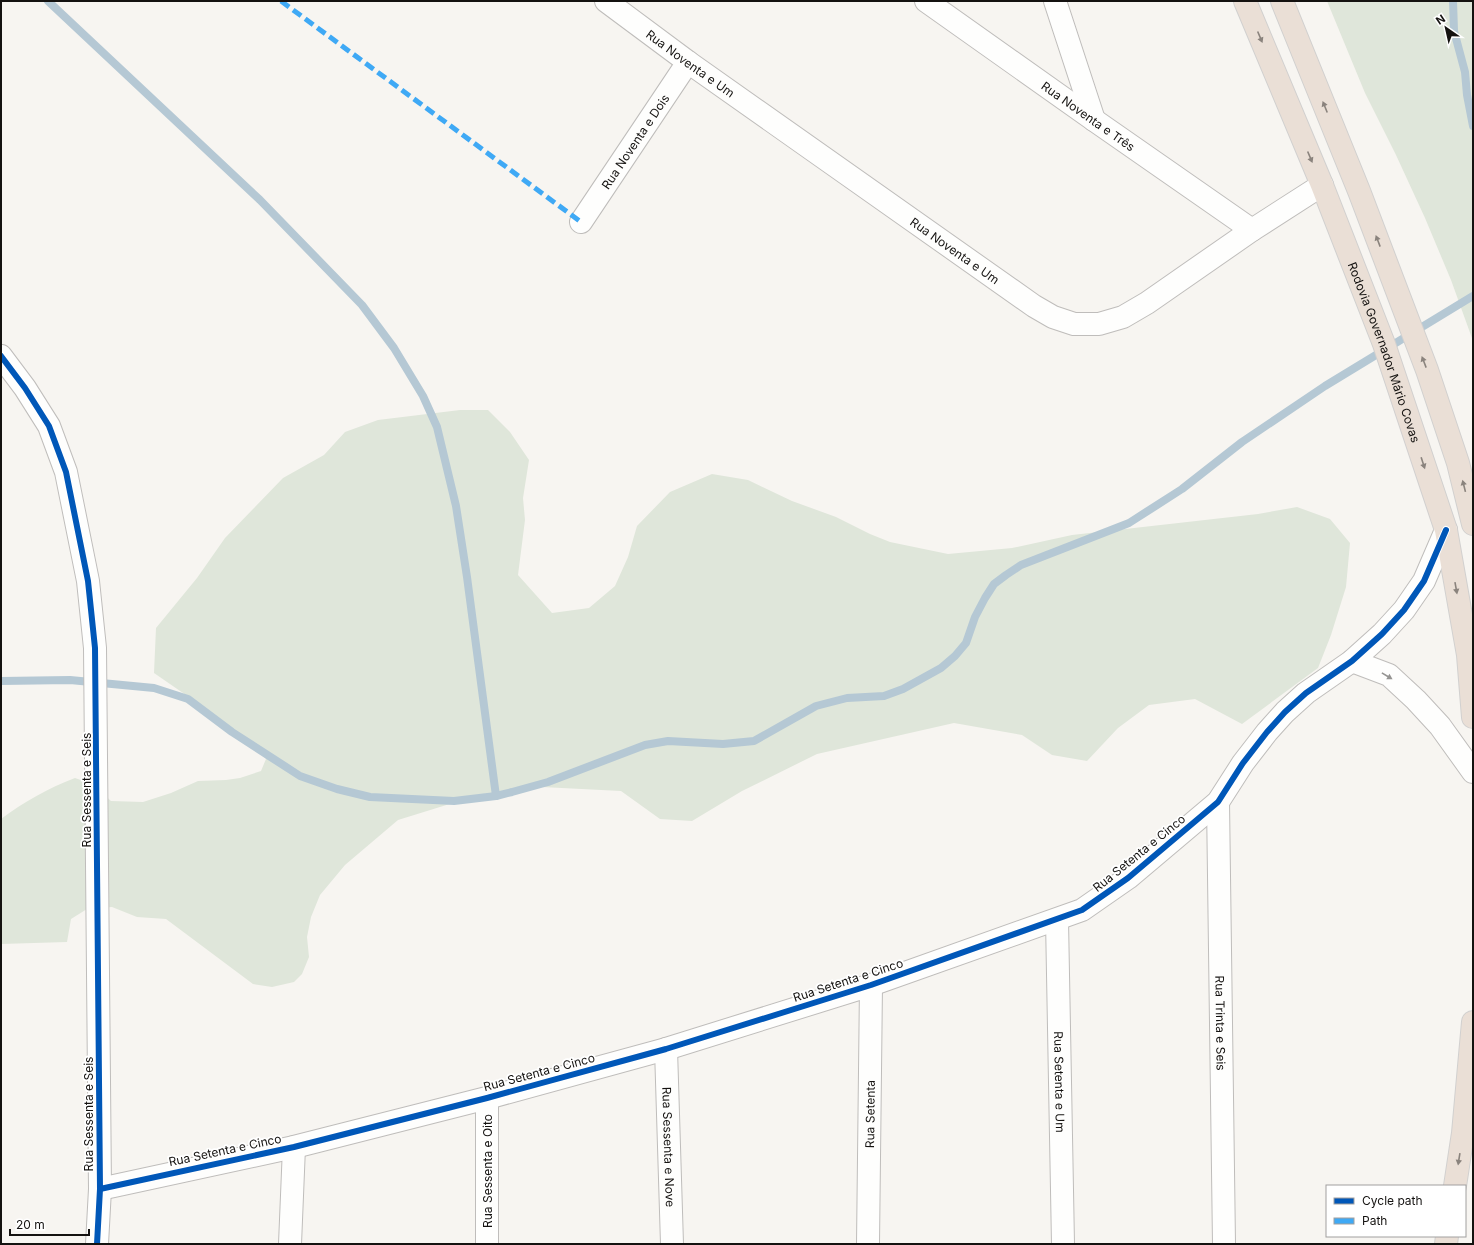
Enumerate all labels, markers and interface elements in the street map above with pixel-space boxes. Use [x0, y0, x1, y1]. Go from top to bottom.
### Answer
north arrow [1426, 8, 1466, 48]
text: N [1433, 12, 1448, 28]
street label: Rua Noventa e Um [643, 26, 738, 100]
one-way arrow [1257, 31, 1264, 43]
street label: Rua Noventa e Três [1039, 78, 1138, 154]
street label: Rua Noventa e Dois [598, 91, 672, 192]
one-way arrow [1321, 101, 1327, 113]
one-way arrow [1307, 151, 1314, 163]
street label: Rua Noventa e Um [908, 214, 1003, 287]
one-way arrow [1374, 235, 1380, 247]
street label: Rodovia Governador Mário Covas [1345, 260, 1424, 444]
one-way arrow [1421, 356, 1427, 368]
one-way arrow [1420, 457, 1426, 469]
one-way arrow [1461, 480, 1467, 492]
one-way arrow [1453, 582, 1459, 594]
one-way arrow [1382, 672, 1393, 680]
street label: Rua Sessenta e Seis [79, 733, 94, 847]
street label: Rua Setenta e Cinco [1090, 811, 1188, 895]
street label: Rua Setenta e Cinco [791, 955, 905, 1005]
street label: Rua Trinta e Seis [1213, 975, 1229, 1071]
street label: Rua Setenta e Um [1052, 1031, 1068, 1133]
street label: Rua Setenta e Cinco [482, 1050, 596, 1094]
street label: Rua Sessenta e Seis [81, 1057, 96, 1171]
street label: Rua Setenta [862, 1080, 877, 1148]
street label: Rua Sessenta e Nove [660, 1087, 678, 1207]
street label: Rua Sessenta e Oito [480, 1114, 495, 1228]
street label: Rua Setenta e Cinco [167, 1131, 283, 1169]
one-way arrow [1456, 1153, 1462, 1165]
legend [1326, 1185, 1466, 1237]
text: Cycle path [1362, 1193, 1423, 1208]
scale bar [10, 1211, 89, 1237]
text: Path [1362, 1213, 1387, 1228]
text: 20 m [16, 1217, 45, 1232]

